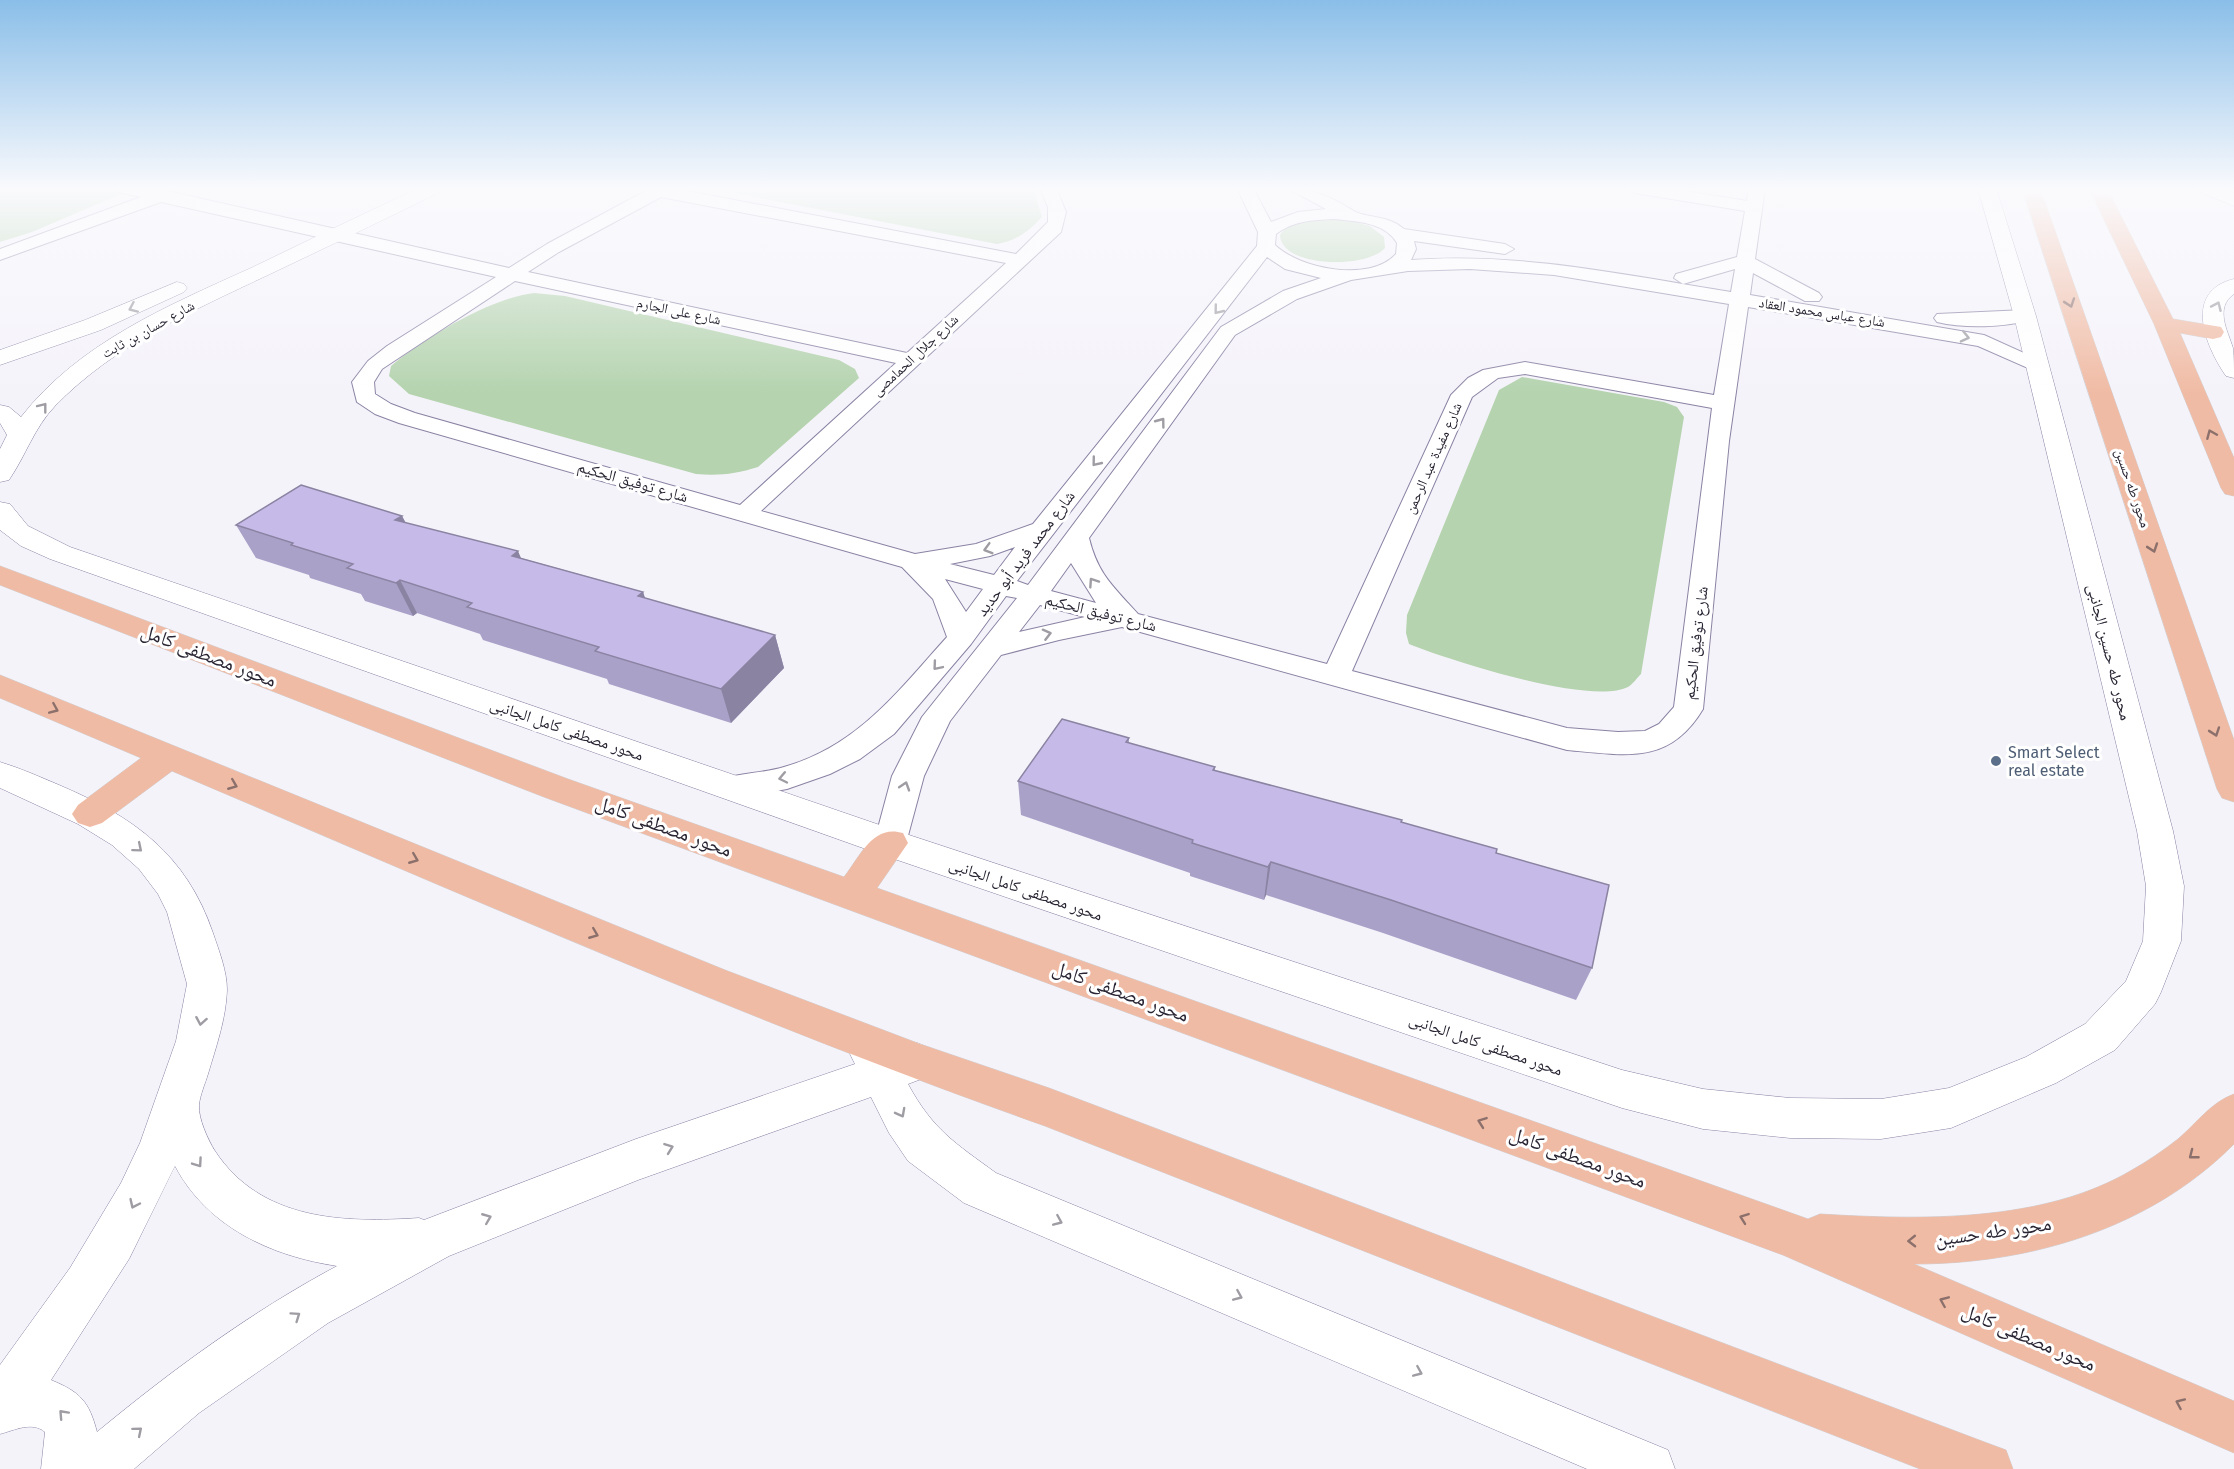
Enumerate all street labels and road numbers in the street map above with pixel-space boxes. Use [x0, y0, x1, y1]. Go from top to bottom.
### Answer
street label: شارع على الجارم [635, 294, 723, 330]
street label: شارع عباس محمود العقاد [1758, 294, 1886, 332]
street label: شارع حسان بن ثابت [99, 297, 198, 363]
street label: شارع جلال الحمامصى [869, 311, 963, 400]
street label: شارع مفيدة عبد الرحمن [1401, 400, 1466, 517]
street label: محور طه حسين [2111, 447, 2154, 530]
street label: شارع توفيق الحكيم [575, 457, 690, 507]
street label: شارع محمد فريد أبو حديد [972, 487, 1080, 620]
street label: محور طه حسين الجانبى [2082, 582, 2136, 723]
street label: شارع توفيق الحكيم [1679, 585, 1713, 701]
street label: شارع توفيق الحكيم [1043, 589, 1159, 636]
street label: محور مصطفى كامل [138, 618, 280, 692]
street label: محور مصطفى كامل الجانبى [487, 694, 646, 766]
street label: محور مصطفى كامل [593, 790, 735, 862]
street label: محور مصطفى كامل الجانبى [946, 854, 1105, 926]
street label: محور مصطفى كامل [1050, 955, 1192, 1027]
street label: محور مصطفى كامل الجانبى [1406, 1009, 1565, 1081]
street label: محور مصطفى كامل [1507, 1121, 1649, 1193]
street label: محور طه حسين [1933, 1211, 2053, 1251]
street label: محور مصطفى كامل [1958, 1298, 2100, 1376]

